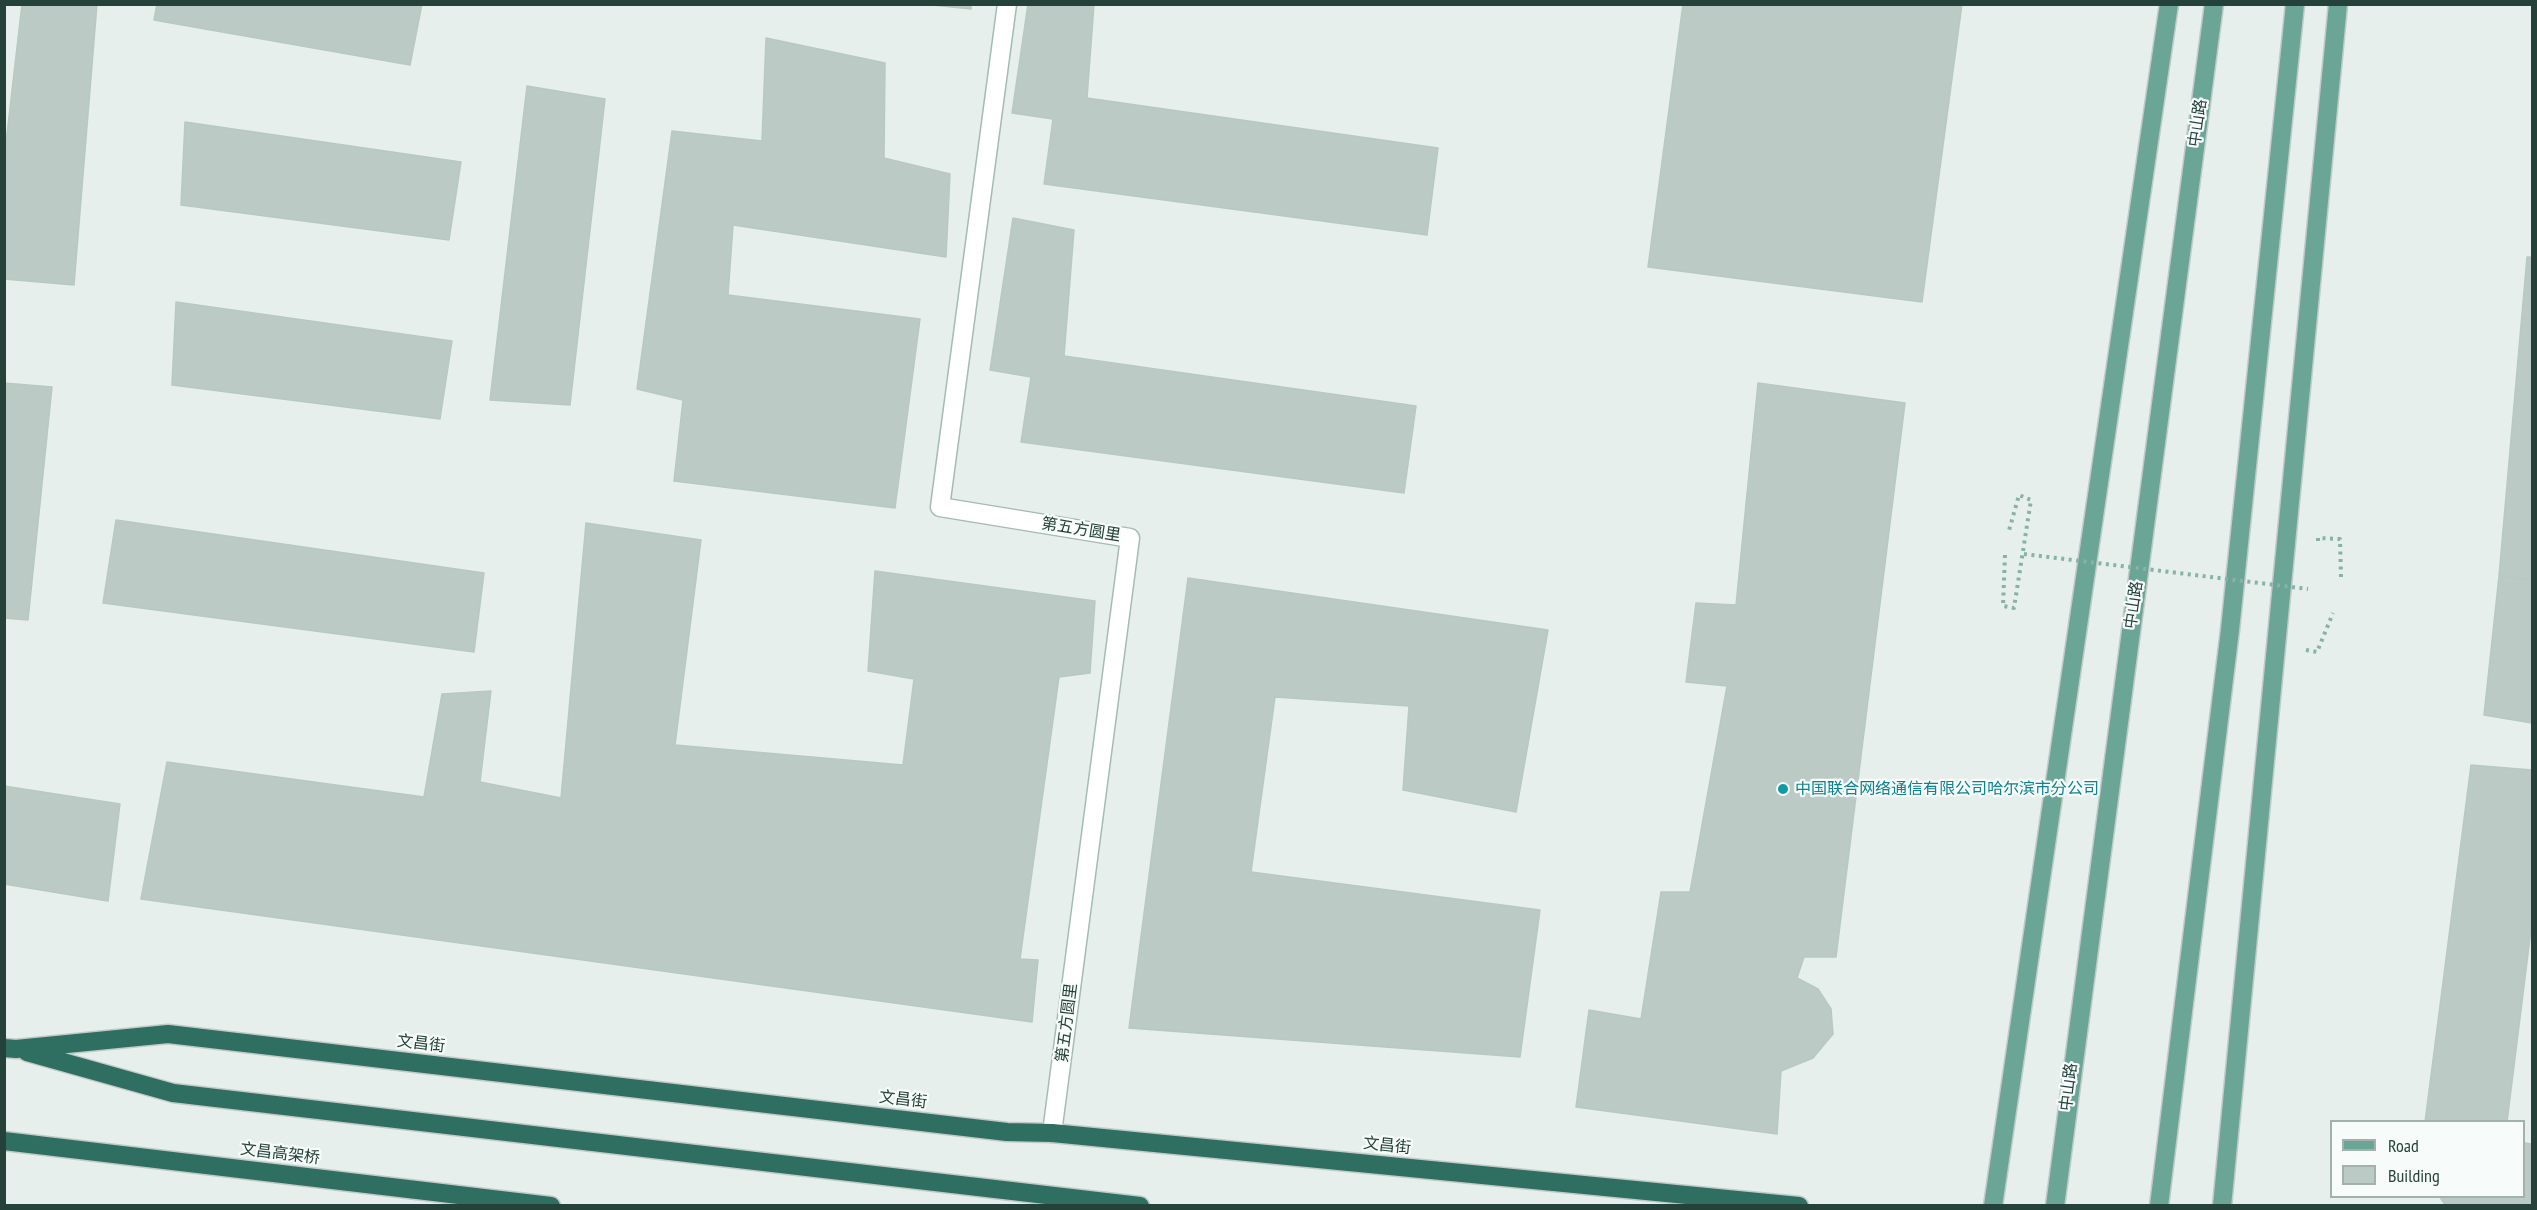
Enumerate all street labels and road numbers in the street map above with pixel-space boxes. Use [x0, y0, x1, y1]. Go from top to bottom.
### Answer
street label: 中山路 [2185, 98, 2211, 148]
street label: 第五方圆里 [1040, 514, 1122, 546]
street label: 中山路 [2121, 580, 2147, 630]
street label: 第五方圆里 [1053, 982, 1081, 1064]
street label: 文昌街 [396, 1032, 446, 1056]
street label: 中山路 [2057, 1062, 2081, 1112]
street label: 文昌街 [878, 1088, 928, 1112]
street label: 文昌街 [1362, 1134, 1412, 1158]
street label: 文昌高架桥 [239, 1140, 321, 1168]

